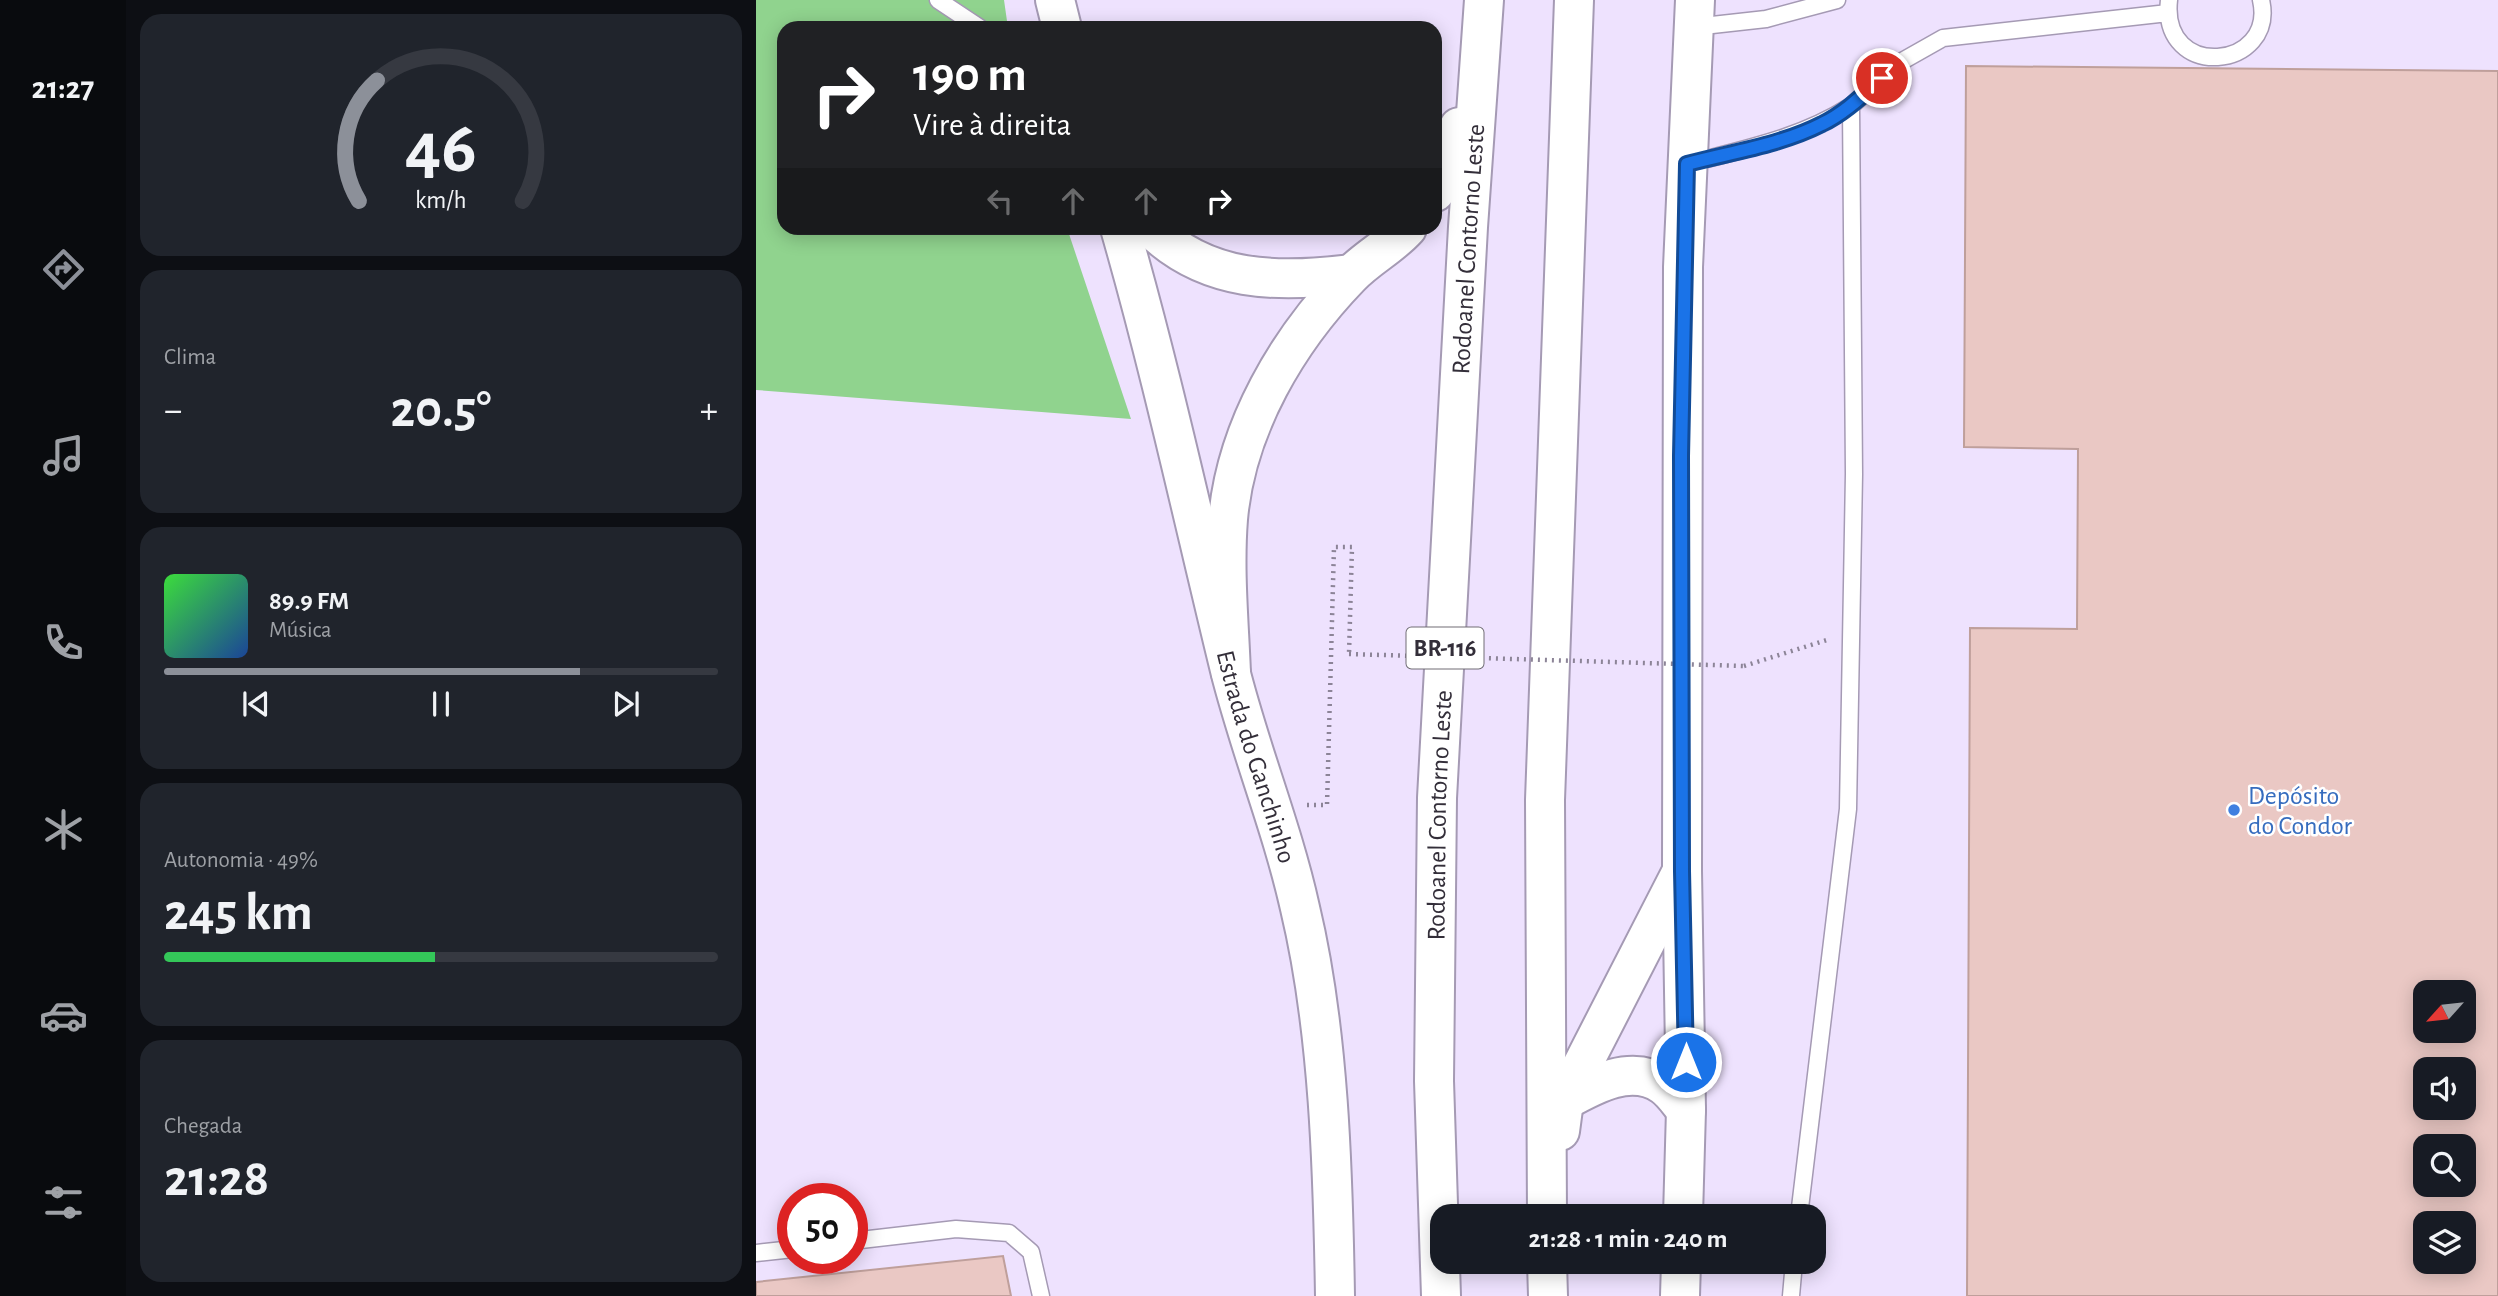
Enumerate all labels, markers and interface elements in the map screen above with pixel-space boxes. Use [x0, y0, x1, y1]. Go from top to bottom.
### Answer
pin [1852, 48, 1912, 108]
icon: right [798, 49, 889, 140]
text: 190 m [913, 51, 1027, 100]
icon: arrive [1863, 59, 1901, 97]
text: 21:27 [32, 72, 94, 104]
text: Vire à direita [913, 109, 1071, 141]
text: 46 [405, 114, 477, 187]
street label: Rodoanel Contorno Leste [1448, 123, 1489, 375]
icon: left [981, 182, 1019, 220]
icon: ahead [1054, 182, 1092, 220]
icon: ahead [1127, 182, 1165, 220]
icon: right [1200, 182, 1238, 220]
text: km/h [415, 188, 467, 213]
icon: directions [39, 245, 88, 294]
text: Clima [164, 346, 216, 369]
text: 20.5° [390, 384, 492, 436]
text: − [164, 392, 182, 430]
text: + [700, 392, 718, 430]
icon: music [39, 431, 88, 480]
text: 89.9 FM [269, 588, 349, 614]
icon: phone [39, 618, 88, 667]
text: Música [269, 619, 332, 642]
road number: BR-116 [1406, 628, 1484, 668]
street label: Estrada do Ganchinho [1212, 648, 1300, 866]
icon: previous [237, 685, 275, 723]
icon: pause [422, 685, 460, 723]
icon: next [607, 685, 645, 723]
street label: Rodoanel Contorno Leste [1423, 689, 1457, 941]
place label: Depósito do Condor [2248, 783, 2352, 839]
marker: Depósito do Condor [2226, 802, 2242, 818]
icon: climate [39, 805, 88, 854]
text: Autonomia · 49% [164, 849, 318, 872]
text: 245 km [164, 887, 313, 939]
north arrow [2413, 980, 2476, 1043]
map controls [2413, 980, 2476, 1274]
icon: car [39, 991, 88, 1040]
position arrow [1649, 1025, 1723, 1099]
button: sound [2413, 1057, 2476, 1120]
text: Chegada [164, 1115, 242, 1138]
button: search [2413, 1134, 2476, 1197]
text: 21:28 [164, 1153, 269, 1205]
icon: filters [39, 1178, 88, 1227]
speed limit sign: 50 [777, 1183, 868, 1274]
button: layers [2413, 1211, 2476, 1274]
text: 21:28 · 1 min · 240 m [1529, 1226, 1727, 1252]

